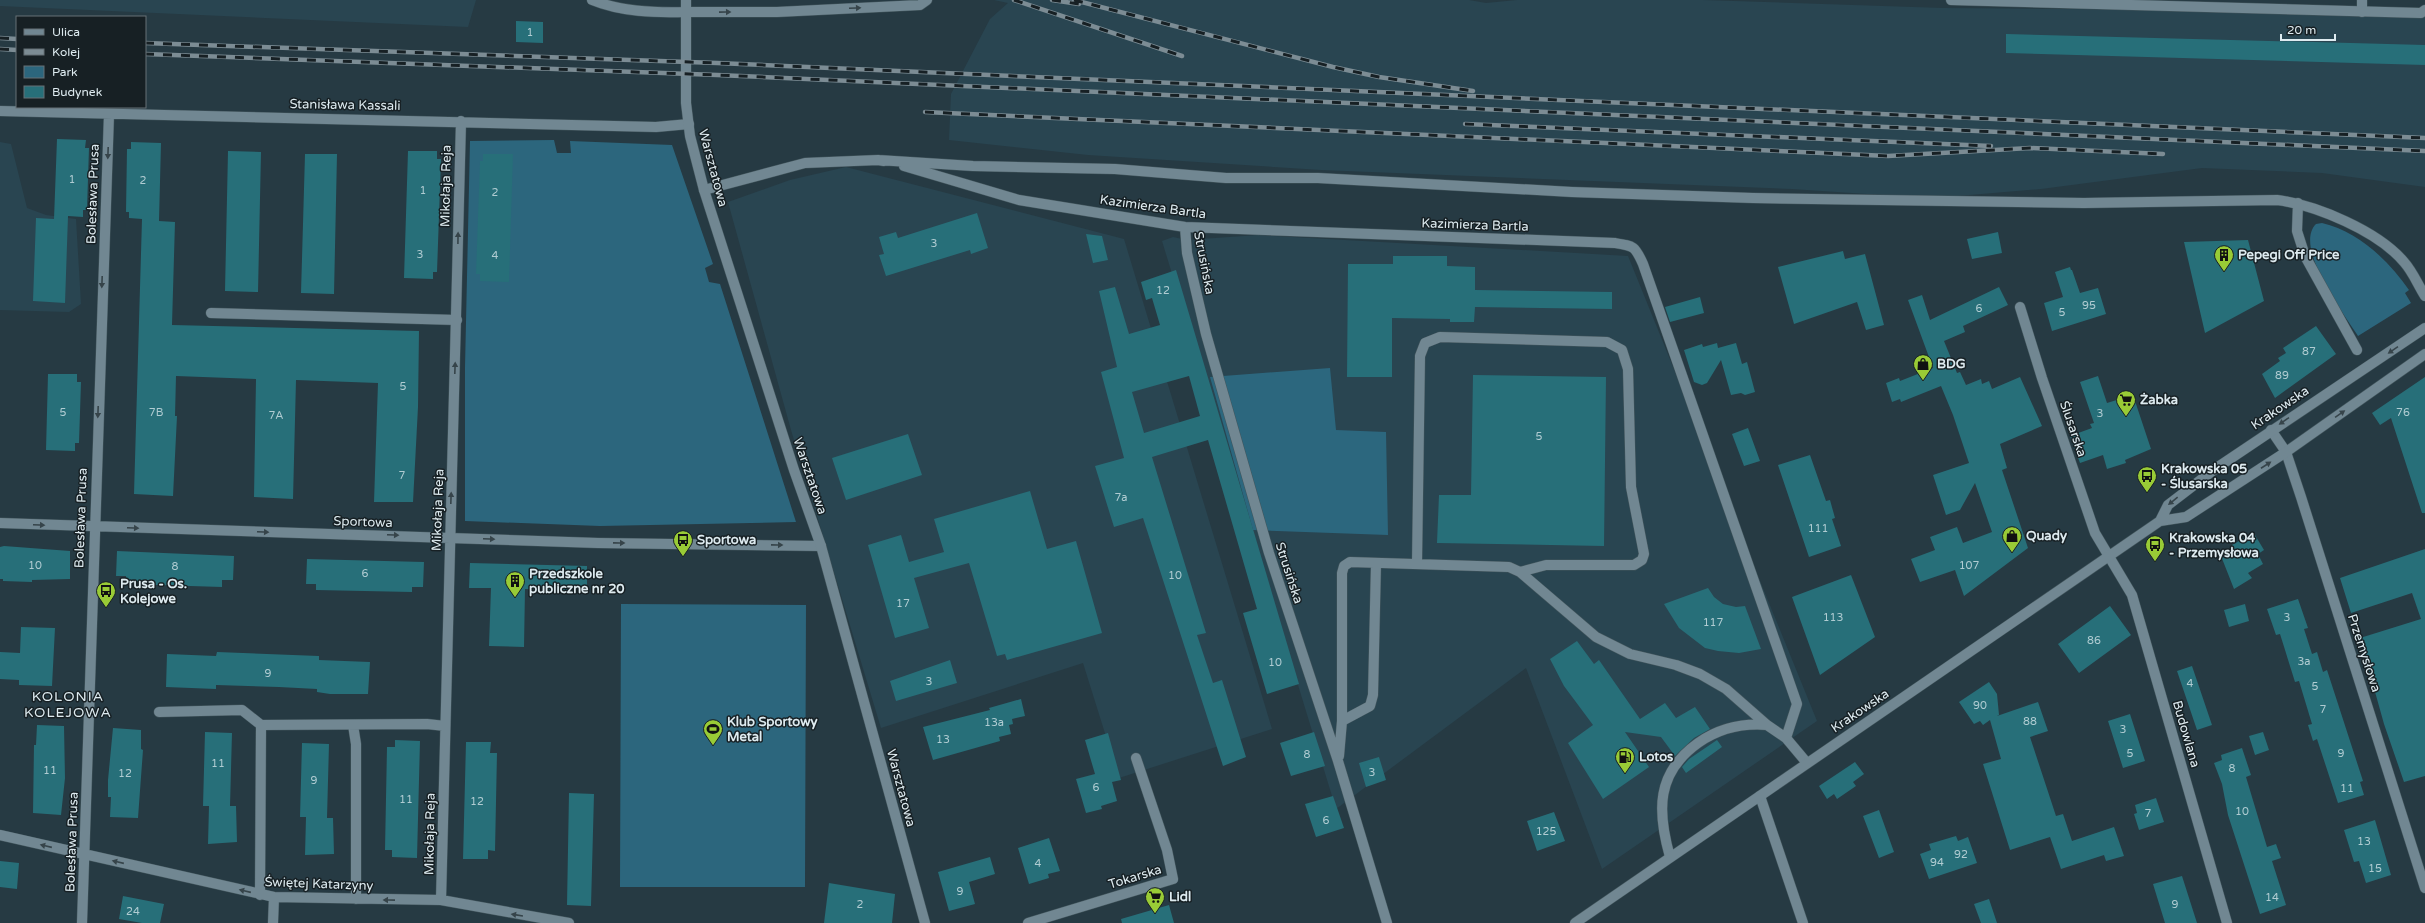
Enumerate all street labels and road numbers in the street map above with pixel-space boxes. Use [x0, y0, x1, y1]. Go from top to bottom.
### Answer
street label: Stanisława Kassali [289, 96, 401, 114]
street label: Warsztatowa [695, 127, 731, 209]
street label: Bolesława Prusa [83, 144, 103, 244]
street label: Mikołaja Reja [437, 145, 455, 227]
street label: Kazimierza Bartla [1099, 192, 1207, 222]
street label: Kazimierza Bartla [1421, 215, 1529, 235]
street label: Strusińska [1190, 230, 1218, 296]
street label: Krakowska [2248, 383, 2312, 433]
street label: Ślusarska [2056, 399, 2090, 459]
street label: Warsztatowa [789, 436, 831, 516]
street label: Bolesława Prusa [71, 468, 91, 568]
street label: Mikołaja Reja [429, 469, 447, 551]
street label: Sportowa [333, 513, 393, 531]
street label: Strusińska [1272, 540, 1306, 606]
street label: Przemysłowa [2344, 612, 2384, 694]
street label: Krakowska [1828, 686, 1892, 736]
street label: Budowlana [2169, 699, 2203, 769]
street label: Warsztatowa [883, 747, 919, 829]
street label: Bolesława Prusa [62, 792, 82, 892]
street label: Mikołaja Reja [421, 793, 439, 875]
street label: Tokarska [1106, 861, 1164, 893]
street label: Świętej Katarzyny [264, 874, 374, 894]

